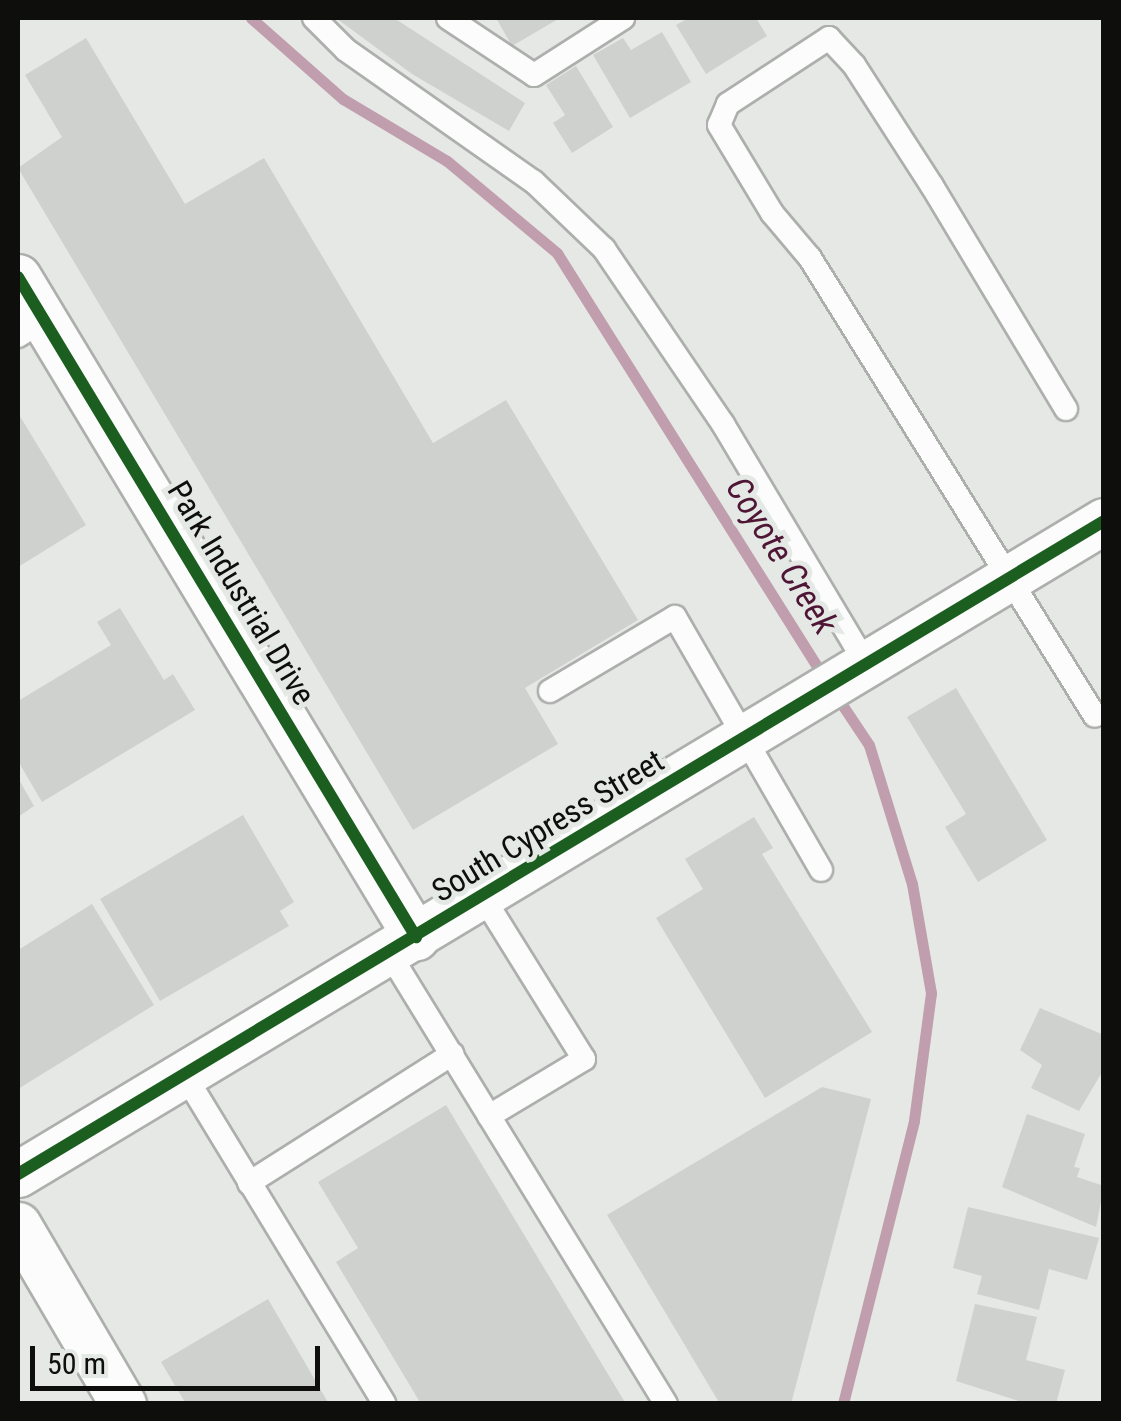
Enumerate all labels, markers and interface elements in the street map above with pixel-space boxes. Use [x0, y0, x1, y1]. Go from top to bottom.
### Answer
water label: Coyote Creek [716, 470, 846, 642]
street label: Park Industrial Drive [159, 474, 323, 712]
street label: South Cypress Street [425, 742, 671, 910]
scale bar [35, 1326, 325, 1388]
text: 50 m [47, 1346, 106, 1381]

